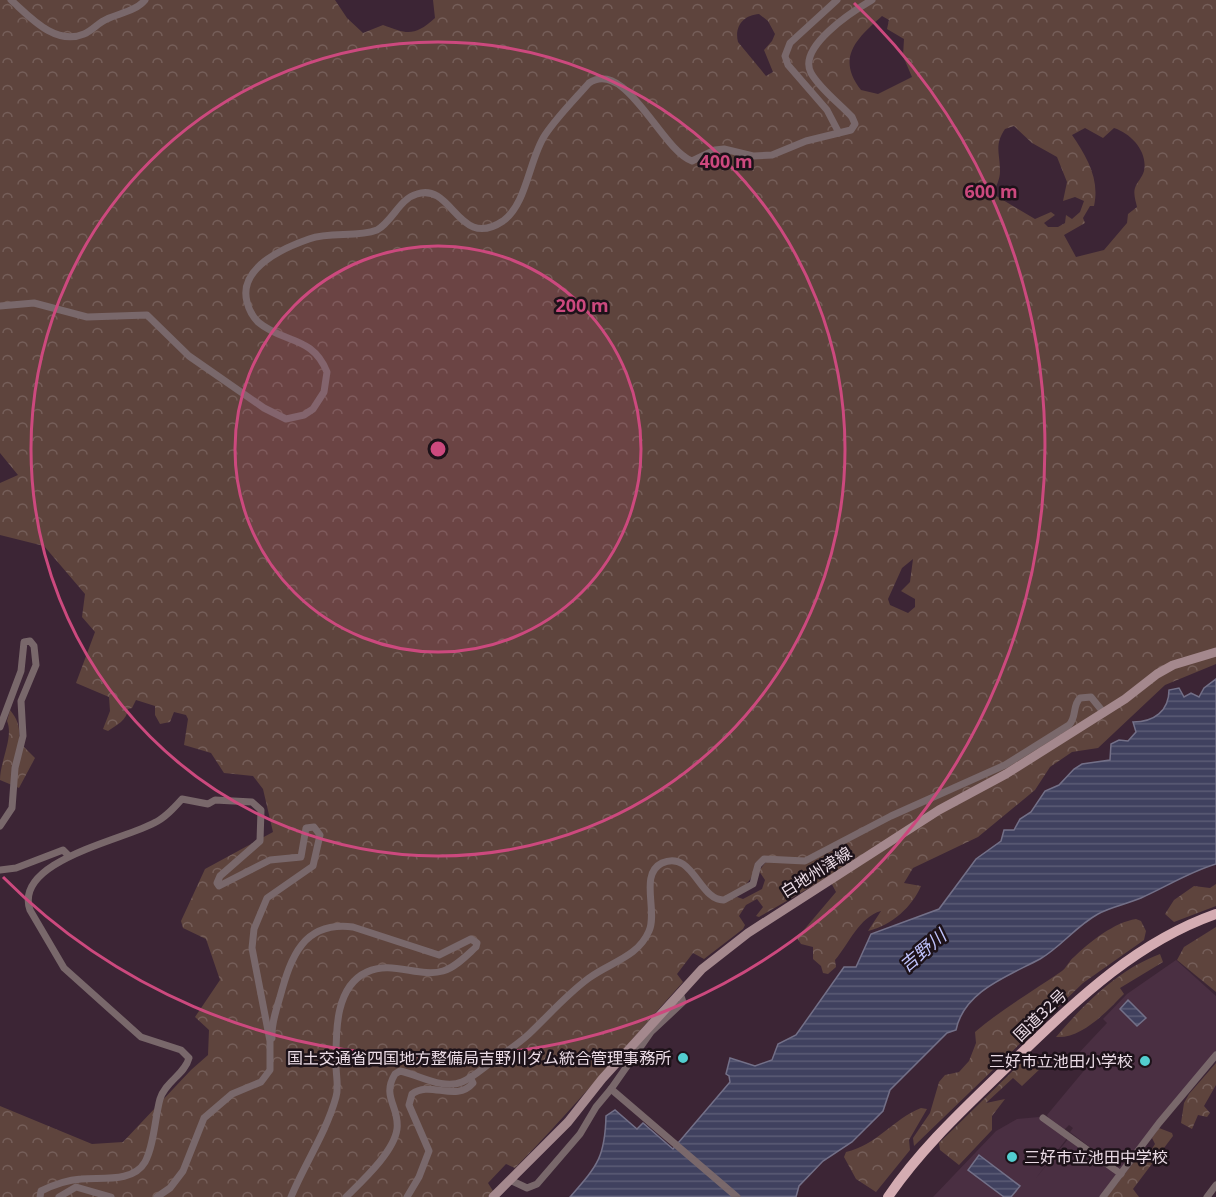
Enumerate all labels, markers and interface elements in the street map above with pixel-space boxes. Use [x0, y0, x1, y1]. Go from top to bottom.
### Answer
text: 400 m [699, 149, 753, 173]
text: 600 m [964, 179, 1018, 203]
text: 200 m [555, 293, 609, 317]
centre of rings [428, 439, 448, 459]
street label: 白地州津線 [776, 841, 856, 903]
water label: 吉野川 [894, 922, 952, 977]
street label: 国道32号 [1009, 984, 1071, 1046]
place label: 国土交通省四国地方整備局吉野川ダム統合管理事務所 [287, 1047, 671, 1069]
place label: 三好市立池田小学校 [989, 1050, 1133, 1072]
marker: 国土交通省四国地方整備局吉野川ダム統合管理事務所 [676, 1051, 690, 1065]
marker: 三好市立池田小学校 [1138, 1054, 1152, 1068]
place label: 三好市立池田中学校 [1024, 1146, 1168, 1168]
marker: 三好市立池田中学校 [1005, 1150, 1019, 1164]

